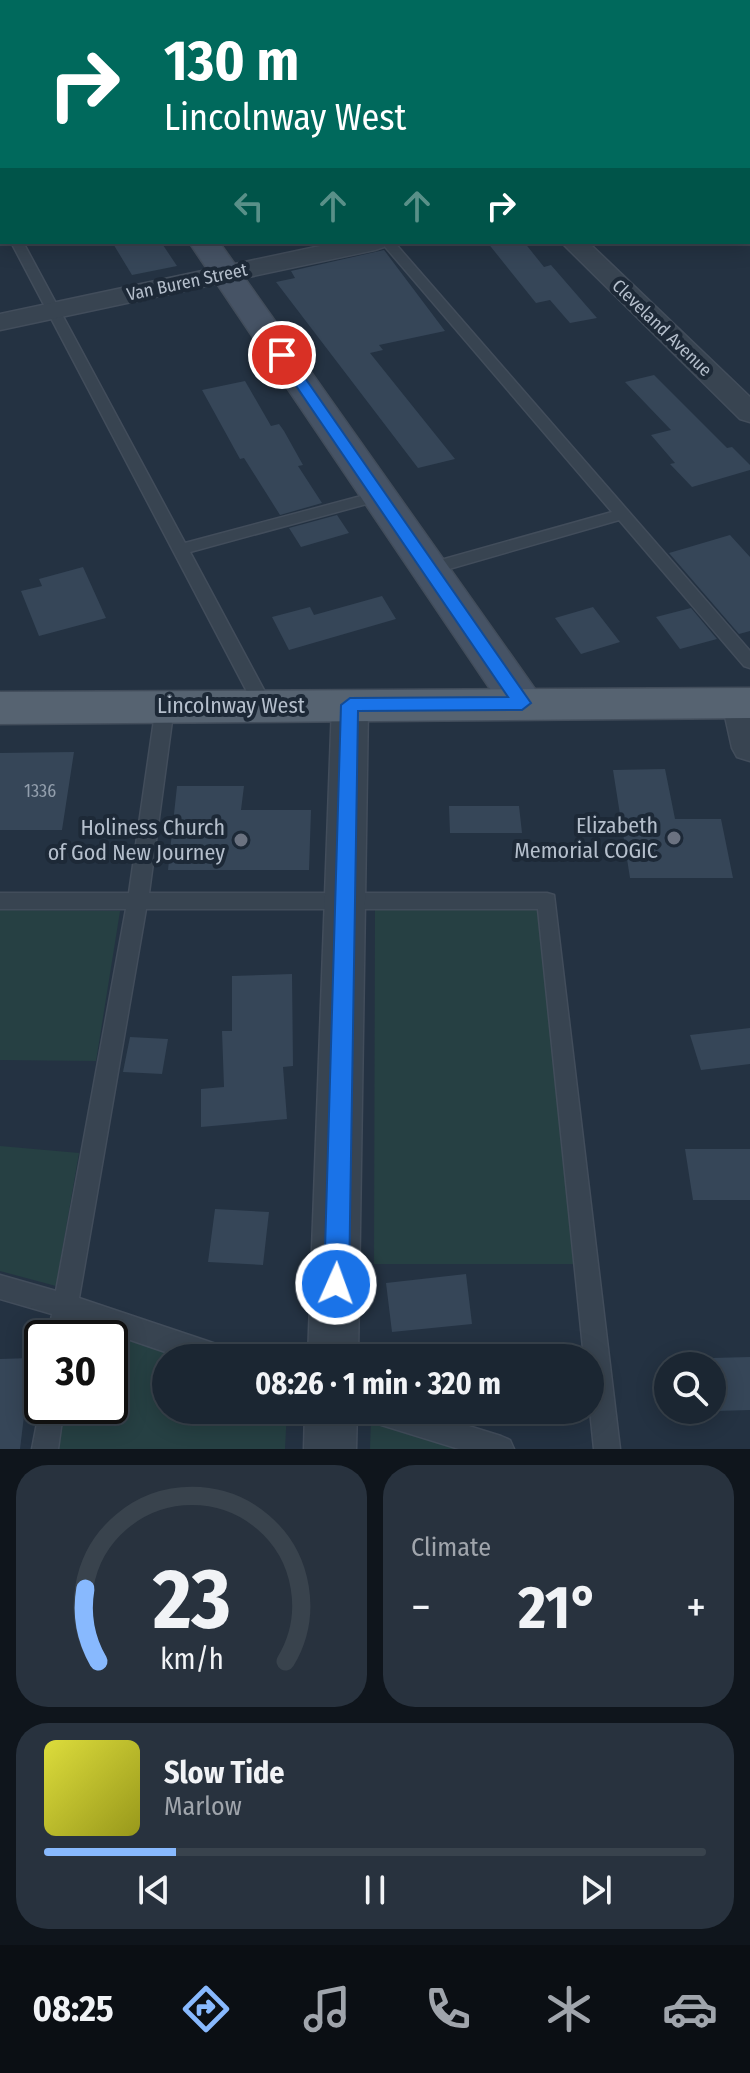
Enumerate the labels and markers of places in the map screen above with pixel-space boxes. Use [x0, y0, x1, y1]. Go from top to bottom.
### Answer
pin [248, 321, 316, 389]
place label: Elizabeth Memorial COGIC [514, 812, 658, 864]
place label: Holiness Church of God New Journey [48, 814, 225, 866]
marker: Elizabeth Memorial COGIC [665, 829, 683, 847]
marker: Holiness Church of God New Journey [232, 831, 250, 849]

